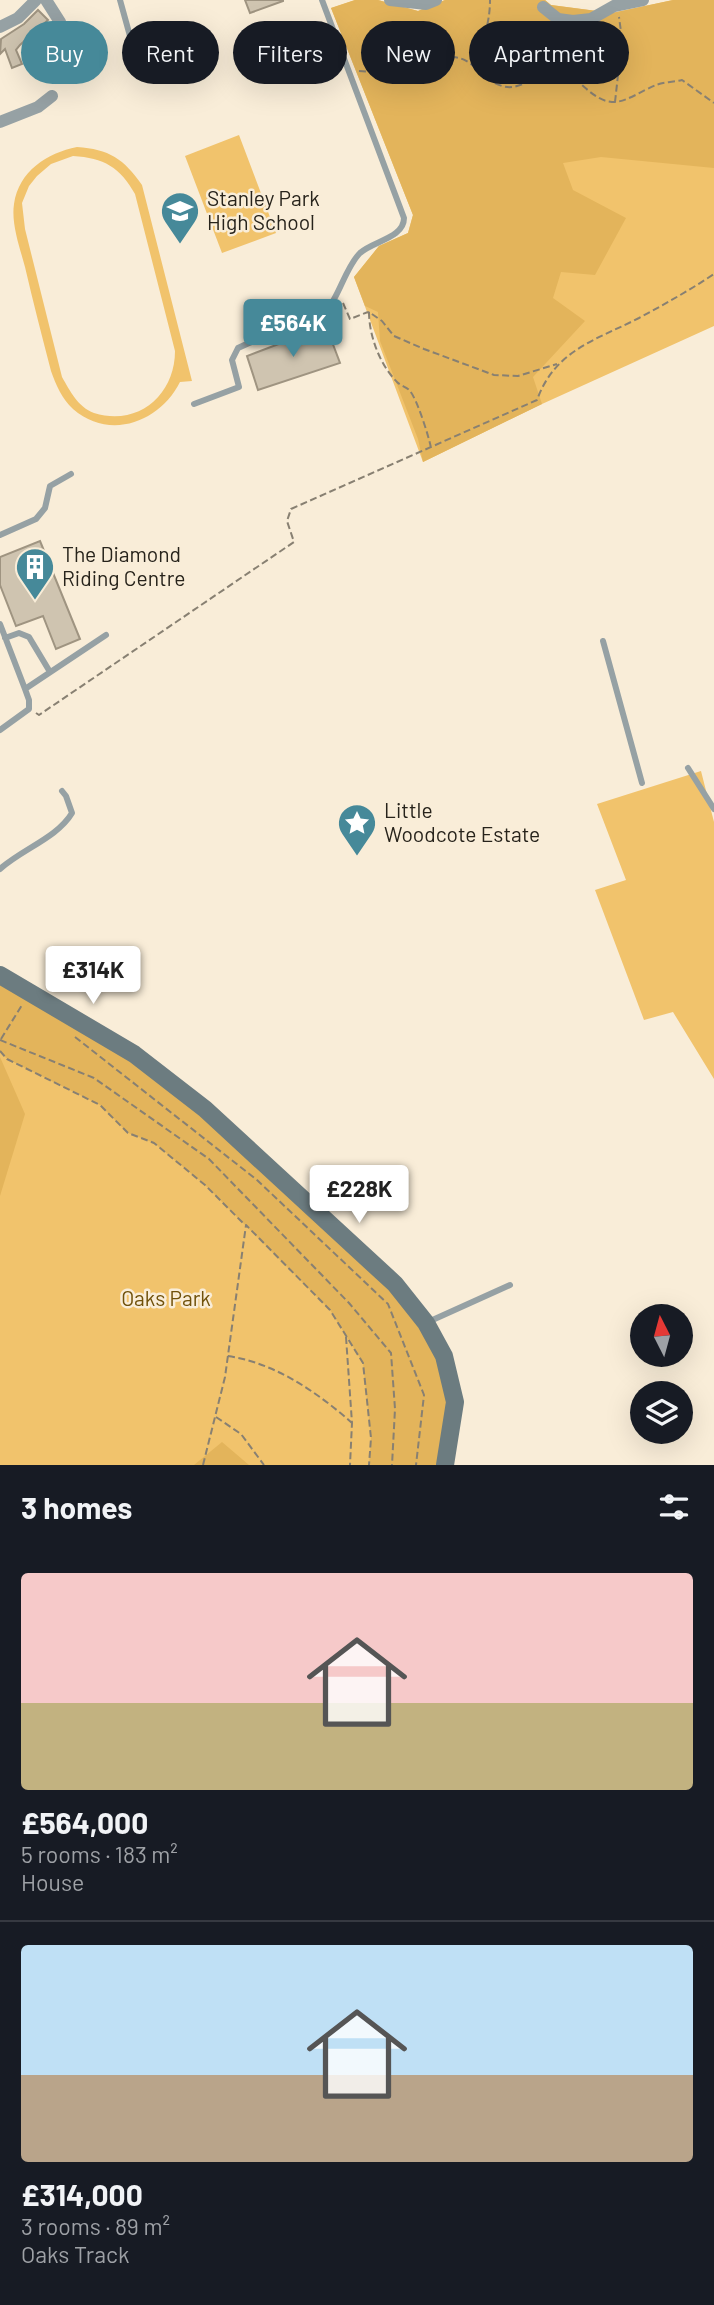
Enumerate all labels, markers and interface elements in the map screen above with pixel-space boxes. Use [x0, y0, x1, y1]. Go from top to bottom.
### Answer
chip: Buy [21, 21, 108, 84]
chip: Rent [122, 21, 219, 84]
chip: Filters [233, 21, 347, 84]
chip: New [361, 21, 455, 84]
chip: Apartment [469, 21, 629, 84]
place label: Stanley Park High School [207, 185, 320, 234]
school or university icon: Stanley Park High School [159, 190, 201, 245]
pin: £564K [244, 300, 342, 359]
text: £564K [259, 308, 327, 336]
place label: The Diamond Riding Centre [62, 541, 185, 590]
building icon: The Diamond Riding Centre [14, 546, 56, 601]
place label: Little Woodcote Estate [384, 797, 540, 846]
place icon: Little Woodcote Estate [336, 802, 378, 857]
pin: £314K [44, 946, 142, 1006]
text: £314K [62, 955, 124, 983]
pin: £228K [310, 1166, 408, 1225]
text: £228K [326, 1174, 392, 1202]
park label: Oaks Park [121, 1285, 211, 1310]
north arrow [630, 1304, 693, 1367]
map controls [630, 1304, 693, 1444]
button: layers [630, 1381, 693, 1444]
icon: filters [655, 1488, 693, 1526]
text: 3 homes [21, 1489, 132, 1525]
icon: home [294, 1619, 420, 1745]
text: £564,000 [21, 1804, 148, 1840]
text: 5 rooms · 183 m² [21, 1840, 178, 1868]
text: House [21, 1868, 84, 1896]
icon: home [294, 1991, 420, 2117]
text: £314,000 [21, 2176, 143, 2212]
text: 3 rooms · 89 m² [21, 2212, 170, 2240]
text: Oaks Track [21, 2240, 129, 2268]

